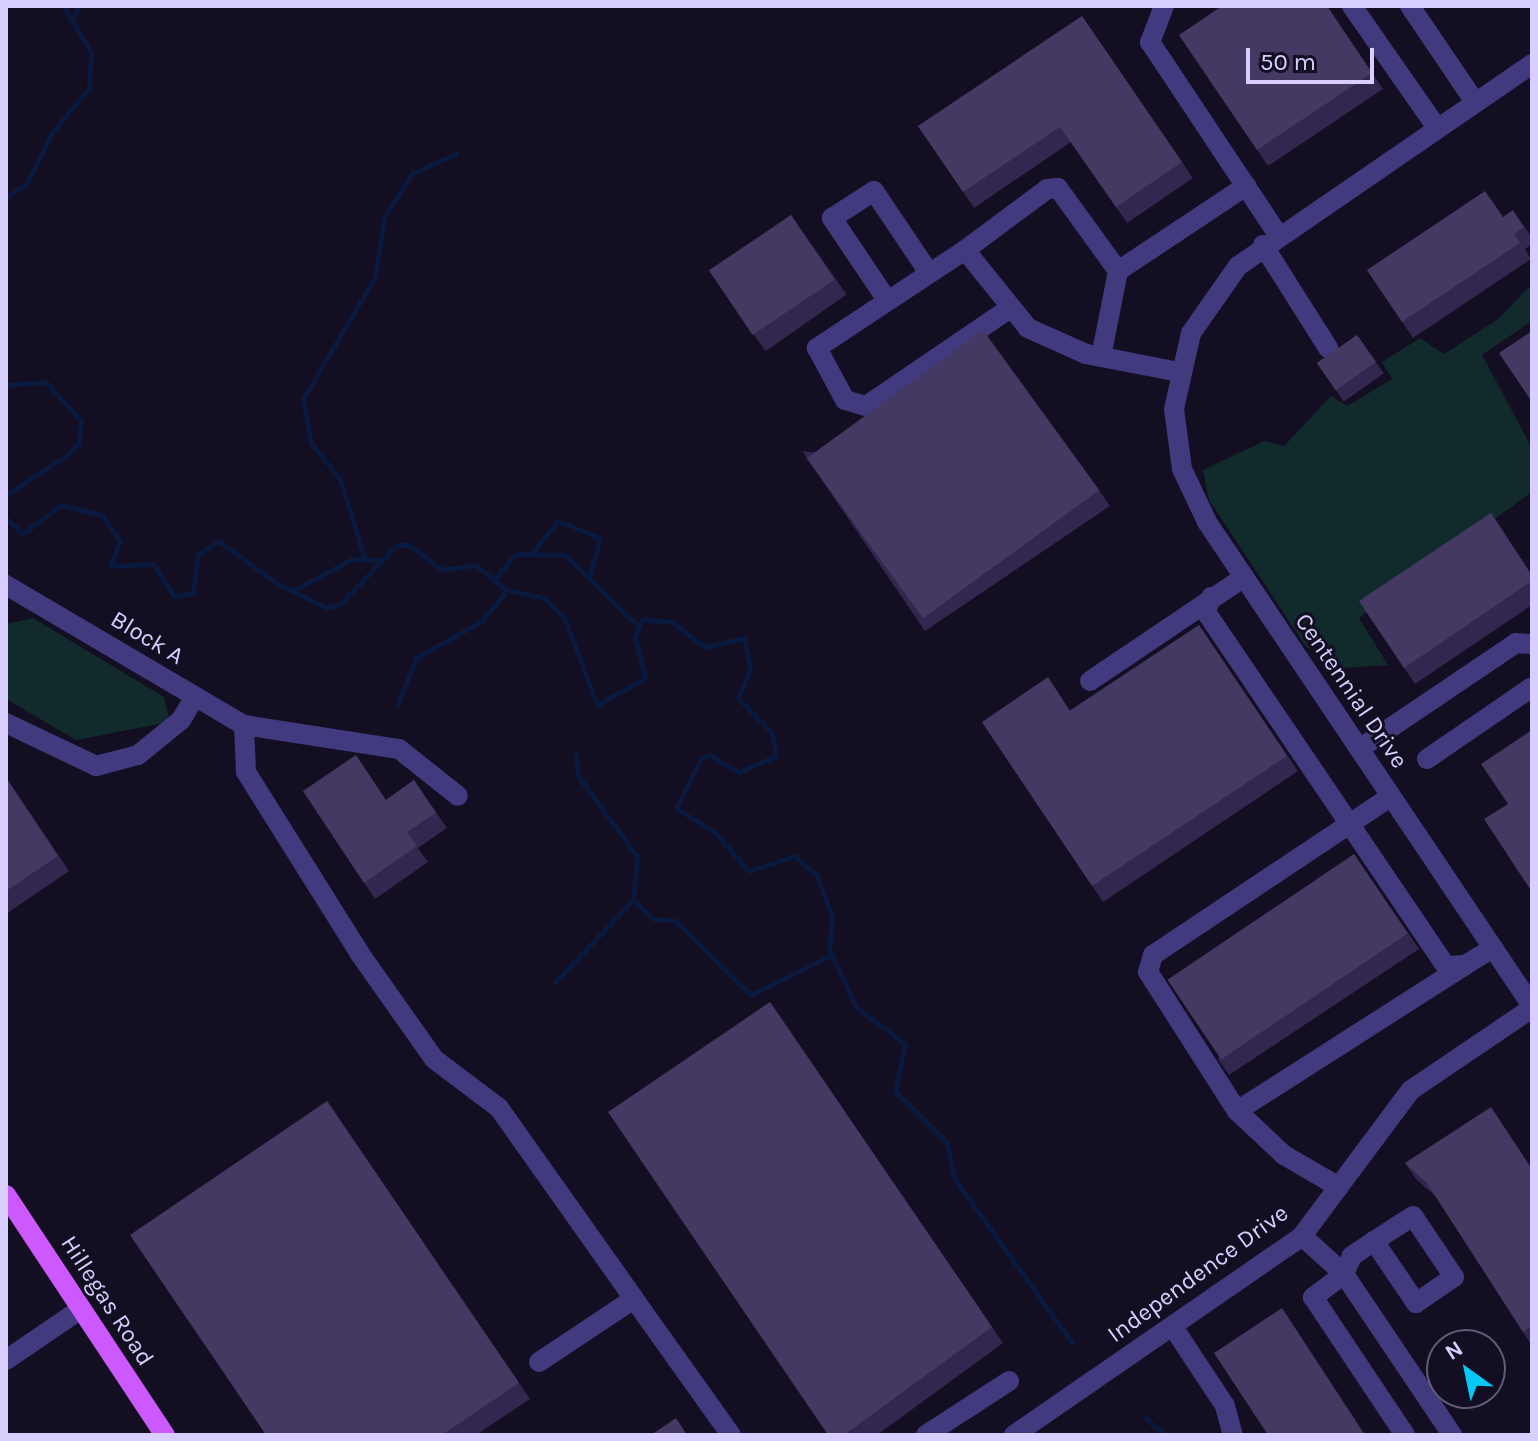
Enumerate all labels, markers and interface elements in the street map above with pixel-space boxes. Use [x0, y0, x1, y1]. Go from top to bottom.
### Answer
scale bar [1250, 32, 1378, 82]
text: 50 m [1260, 48, 1316, 76]
street label: Block A [105, 605, 189, 671]
street label: Centennial Drive [1289, 608, 1413, 774]
street label: Independence Drive [1102, 1199, 1294, 1349]
street label: Hillegas Road [54, 1231, 160, 1371]
north arrow [1426, 1329, 1506, 1409]
text: N [1440, 1335, 1468, 1366]

